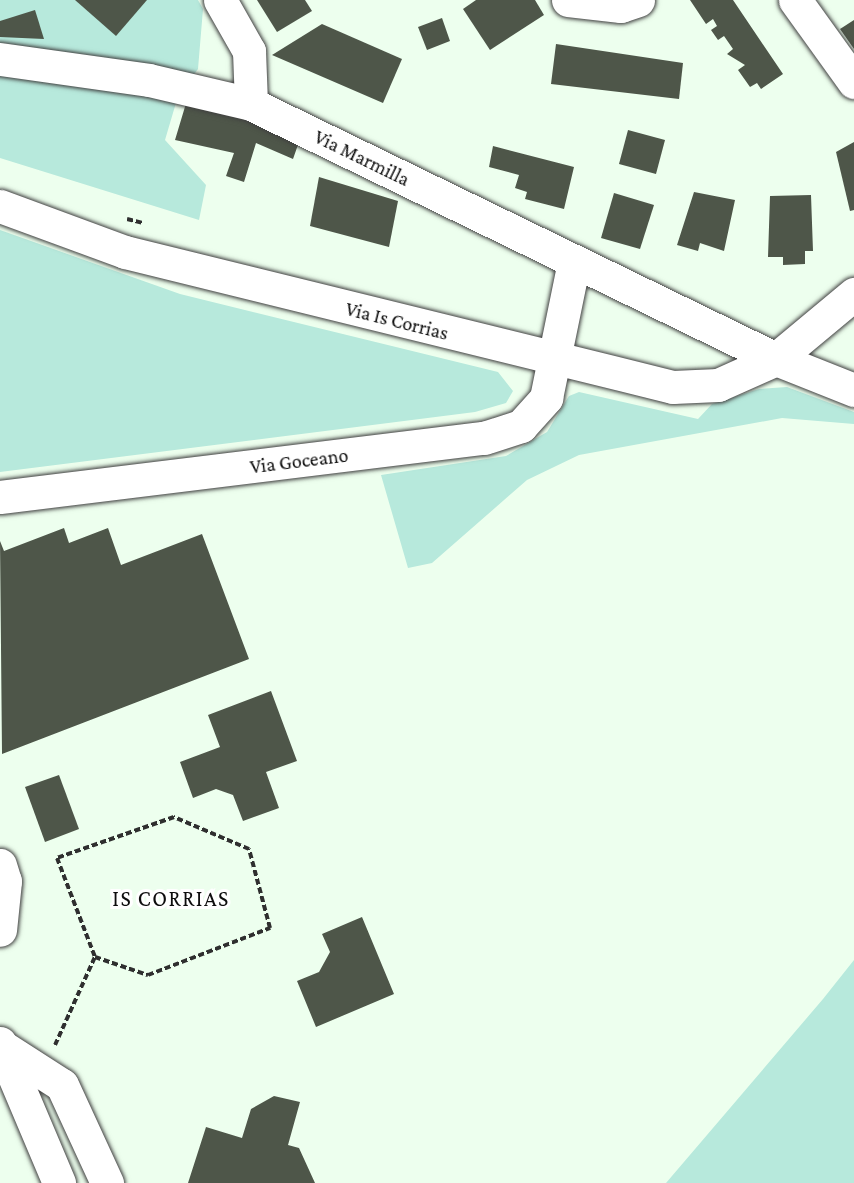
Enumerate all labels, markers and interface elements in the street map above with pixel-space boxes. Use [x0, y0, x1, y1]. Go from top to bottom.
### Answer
street label: Via Marmilla [310, 125, 414, 191]
street label: Via Is Corrias [343, 297, 451, 345]
street label: Via Goceano [248, 443, 350, 479]
district label: IS CORRIAS [112, 886, 230, 912]

